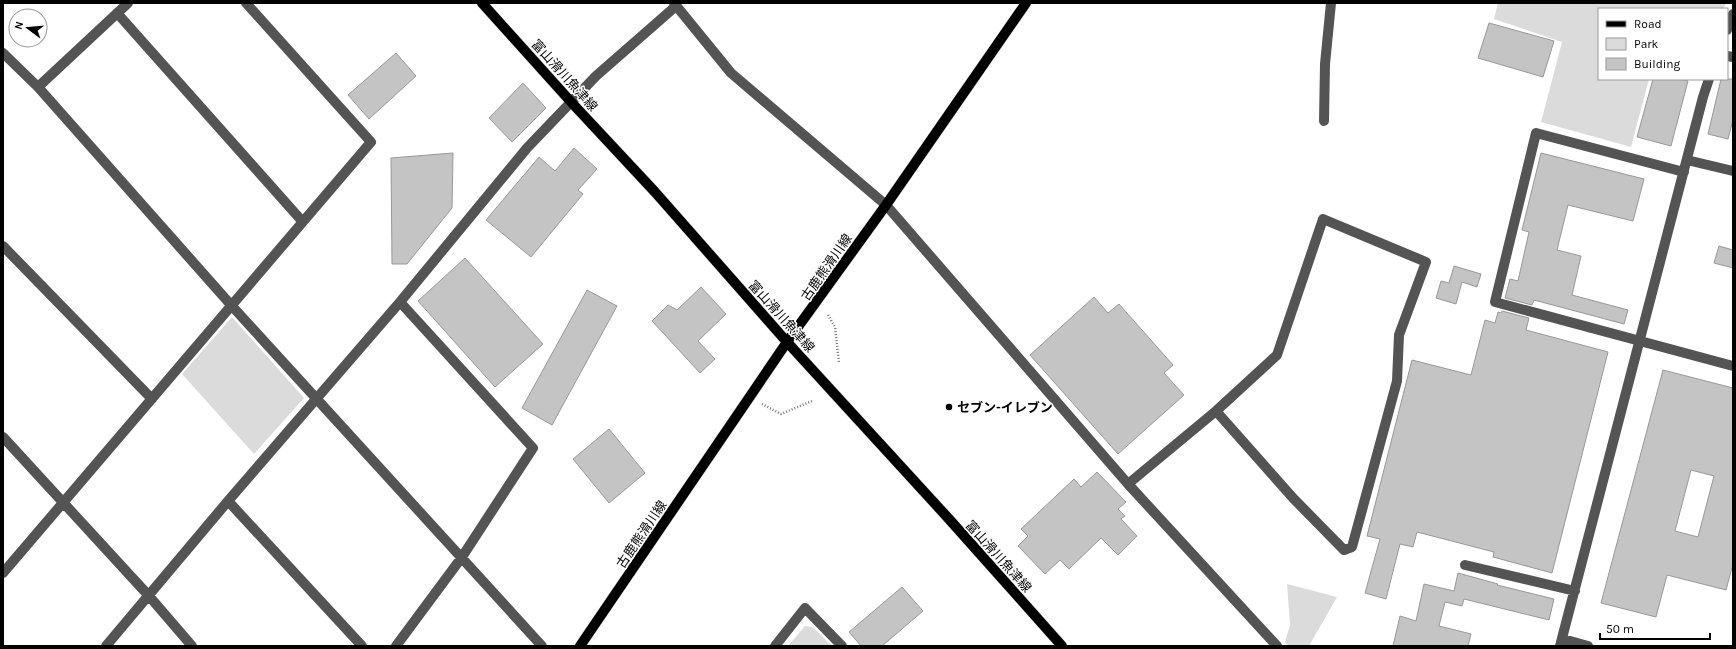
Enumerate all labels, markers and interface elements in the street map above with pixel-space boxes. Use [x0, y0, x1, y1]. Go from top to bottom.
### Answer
north arrow [8, 8, 48, 48]
legend [1598, 8, 1728, 80]
text: Road [1634, 17, 1662, 31]
text: N [12, 20, 26, 31]
street label: 富山滑川魚津線 [529, 36, 601, 114]
text: Park [1634, 37, 1659, 51]
text: Building [1634, 57, 1681, 71]
street label: 古鹿熊滑川線 [798, 231, 855, 304]
street label: 富山滑川魚津線 [746, 277, 818, 355]
place label: セブン-イレブン [957, 400, 1053, 415]
marker: セブン-イレブン [944, 402, 954, 412]
street label: 古鹿熊滑川線 [613, 498, 669, 571]
street label: 富山滑川魚津線 [963, 517, 1035, 595]
scale bar [1600, 615, 1710, 641]
text: 50 m [1606, 622, 1634, 636]

